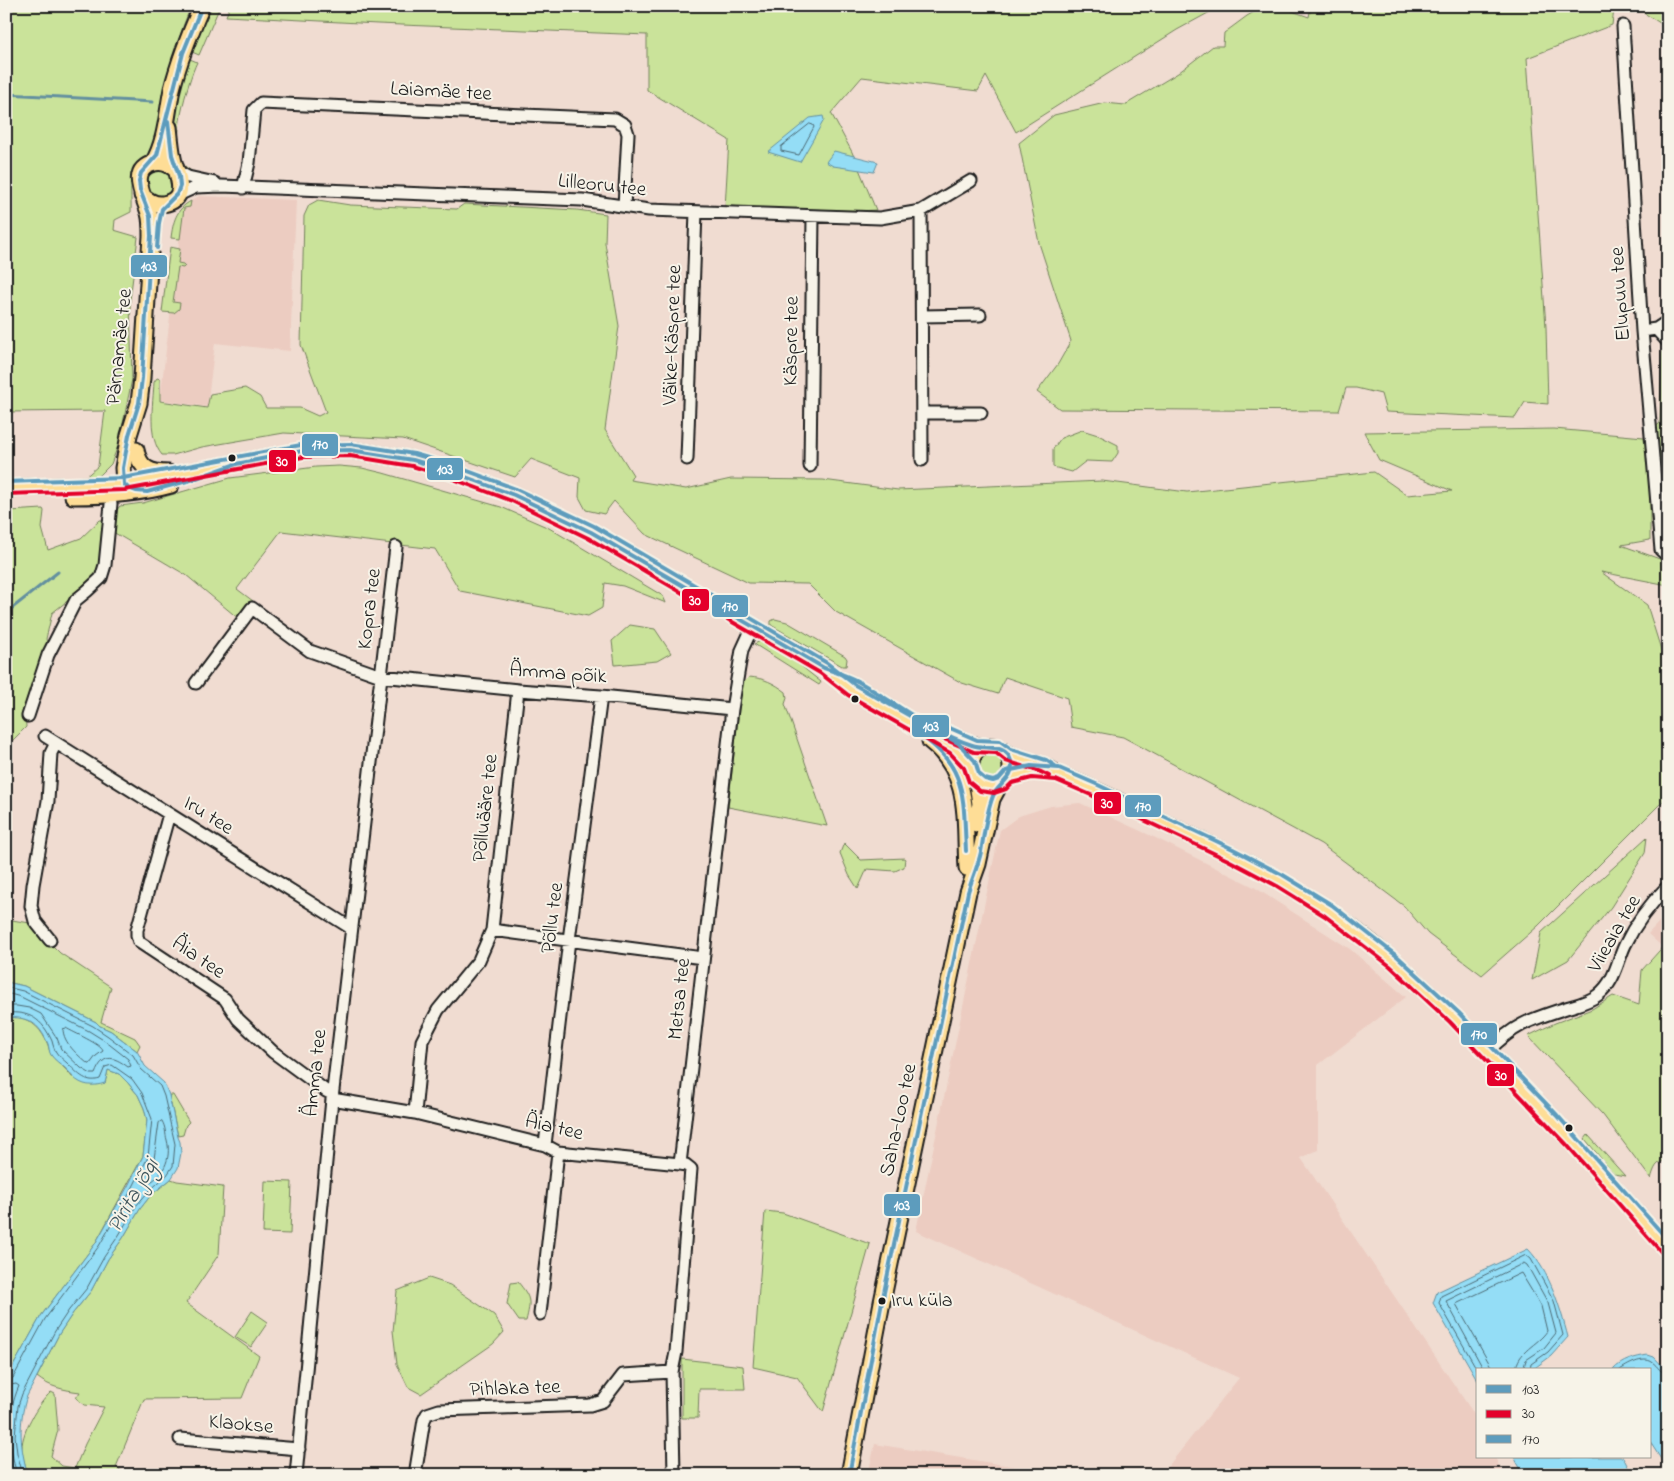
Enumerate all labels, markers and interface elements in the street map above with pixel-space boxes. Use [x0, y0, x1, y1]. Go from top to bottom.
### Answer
street label: Laiamäe tee [389, 74, 493, 110]
street label: Lilleoru tee [556, 166, 648, 206]
street label: Elupuu tee [1603, 245, 1639, 342]
line badge: 103 [130, 254, 168, 278]
text: 103 [141, 257, 157, 278]
street label: Väike-Käspre tee [656, 264, 690, 407]
street label: Pärnamäe tee [99, 287, 141, 407]
street label: Käspre tee [776, 295, 808, 386]
line badge: 170 [301, 433, 339, 457]
text: 170 [312, 435, 328, 456]
line badge: 30 [268, 449, 297, 473]
text: 30 [275, 452, 288, 473]
unlabelled marker [227, 453, 237, 463]
line badge: 103 [426, 457, 464, 481]
text: 103 [437, 460, 453, 481]
street label: Kopra tee [350, 566, 390, 651]
line badge: 30 [681, 588, 710, 612]
text: 30 [688, 591, 701, 612]
line badge: 170 [711, 594, 749, 618]
text: 170 [722, 597, 738, 618]
street label: Ämma põik [508, 656, 608, 692]
unlabelled marker [850, 694, 860, 704]
line badge: 103 [911, 714, 950, 738]
text: 103 [923, 717, 939, 738]
street label: Põlluääre tee [465, 752, 507, 864]
street label: Iru tee [177, 789, 240, 843]
line badge: 30 [1093, 791, 1122, 815]
text: 30 [1100, 794, 1113, 815]
line badge: 170 [1124, 794, 1162, 818]
text: 170 [1135, 797, 1151, 818]
street label: Põllu tee [534, 880, 572, 955]
street label: Viieaia tee [1580, 889, 1650, 979]
street label: Äia tee [165, 929, 231, 987]
street label: Metsa tee [661, 956, 699, 1042]
line badge: 170 [1460, 1022, 1498, 1046]
text: 170 [1471, 1025, 1487, 1046]
street label: Ämma tee [296, 1027, 336, 1118]
street label: Saha-Loo tee [872, 1060, 926, 1179]
line badge: 30 [1486, 1063, 1515, 1087]
text: 30 [1494, 1066, 1507, 1087]
street label: Äia tee [522, 1107, 587, 1149]
unlabelled marker [1564, 1123, 1574, 1133]
water label: Pirita jõgi [100, 1151, 169, 1239]
line badge: 103 [883, 1193, 921, 1217]
text: 103 [894, 1196, 910, 1217]
place label: Iru küla [891, 1287, 953, 1316]
marker: Iru küla [877, 1296, 887, 1306]
legend [1476, 1368, 1652, 1458]
street label: Pihlaka tee [469, 1372, 562, 1406]
text: 103 [1522, 1379, 1539, 1401]
text: 30 [1522, 1403, 1535, 1425]
street label: Klaokse [207, 1407, 275, 1443]
text: 170 [1522, 1429, 1540, 1451]

